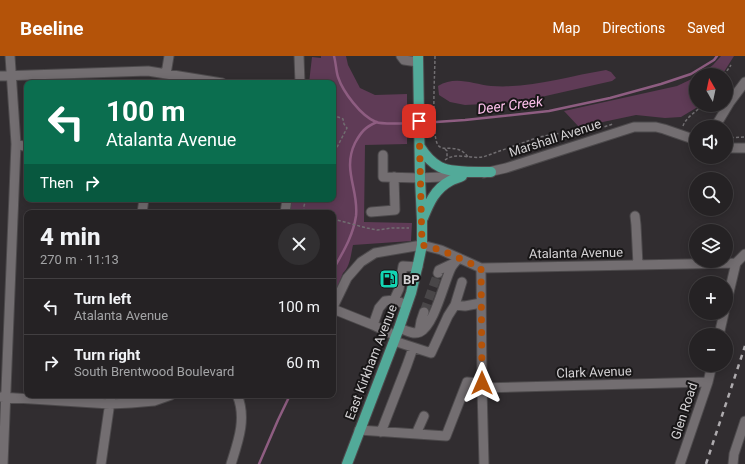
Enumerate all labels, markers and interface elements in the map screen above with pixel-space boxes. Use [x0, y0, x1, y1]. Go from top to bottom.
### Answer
text: Beeline [20, 17, 84, 40]
text: Map [553, 20, 580, 36]
text: Directions [602, 20, 665, 36]
text: Saved [687, 20, 725, 36]
north arrow [689, 68, 733, 112]
map controls [689, 68, 733, 372]
water label: Deer Creek [476, 93, 545, 117]
text: 100 m [106, 95, 185, 128]
icon: left [40, 96, 92, 148]
pin [402, 104, 436, 138]
icon: arrive [408, 110, 430, 132]
street label: Marshall Avenue [507, 116, 603, 160]
button: sound [689, 120, 733, 164]
text: Atalanta Avenue [106, 129, 236, 150]
icon: right [81, 172, 103, 194]
button: search [689, 172, 733, 216]
text: Then [40, 174, 73, 192]
text: 4 min [40, 223, 101, 251]
button: close [278, 223, 320, 265]
button: layers [689, 224, 733, 268]
street label: Atalanta Avenue [529, 245, 623, 261]
text: 270 m · 11:13 [40, 252, 119, 267]
fuel station icon: BP [378, 268, 400, 290]
place label: BP [403, 272, 420, 287]
button: + [689, 276, 733, 320]
text: Turn left [74, 290, 131, 308]
icon: left [40, 296, 62, 318]
text: 100 m [278, 298, 320, 316]
street label: East Kirkham Avenue [342, 302, 400, 422]
text: Atalanta Avenue [74, 308, 168, 323]
button: − [689, 328, 733, 372]
text: Turn right [74, 346, 140, 364]
icon: right [40, 352, 62, 374]
text: 60 m [286, 354, 320, 372]
position arrow [461, 362, 503, 404]
street label: Clark Avenue [556, 363, 632, 381]
text: South Brentwood Boulevard [74, 364, 234, 379]
street label: Glen Road [668, 381, 700, 441]

